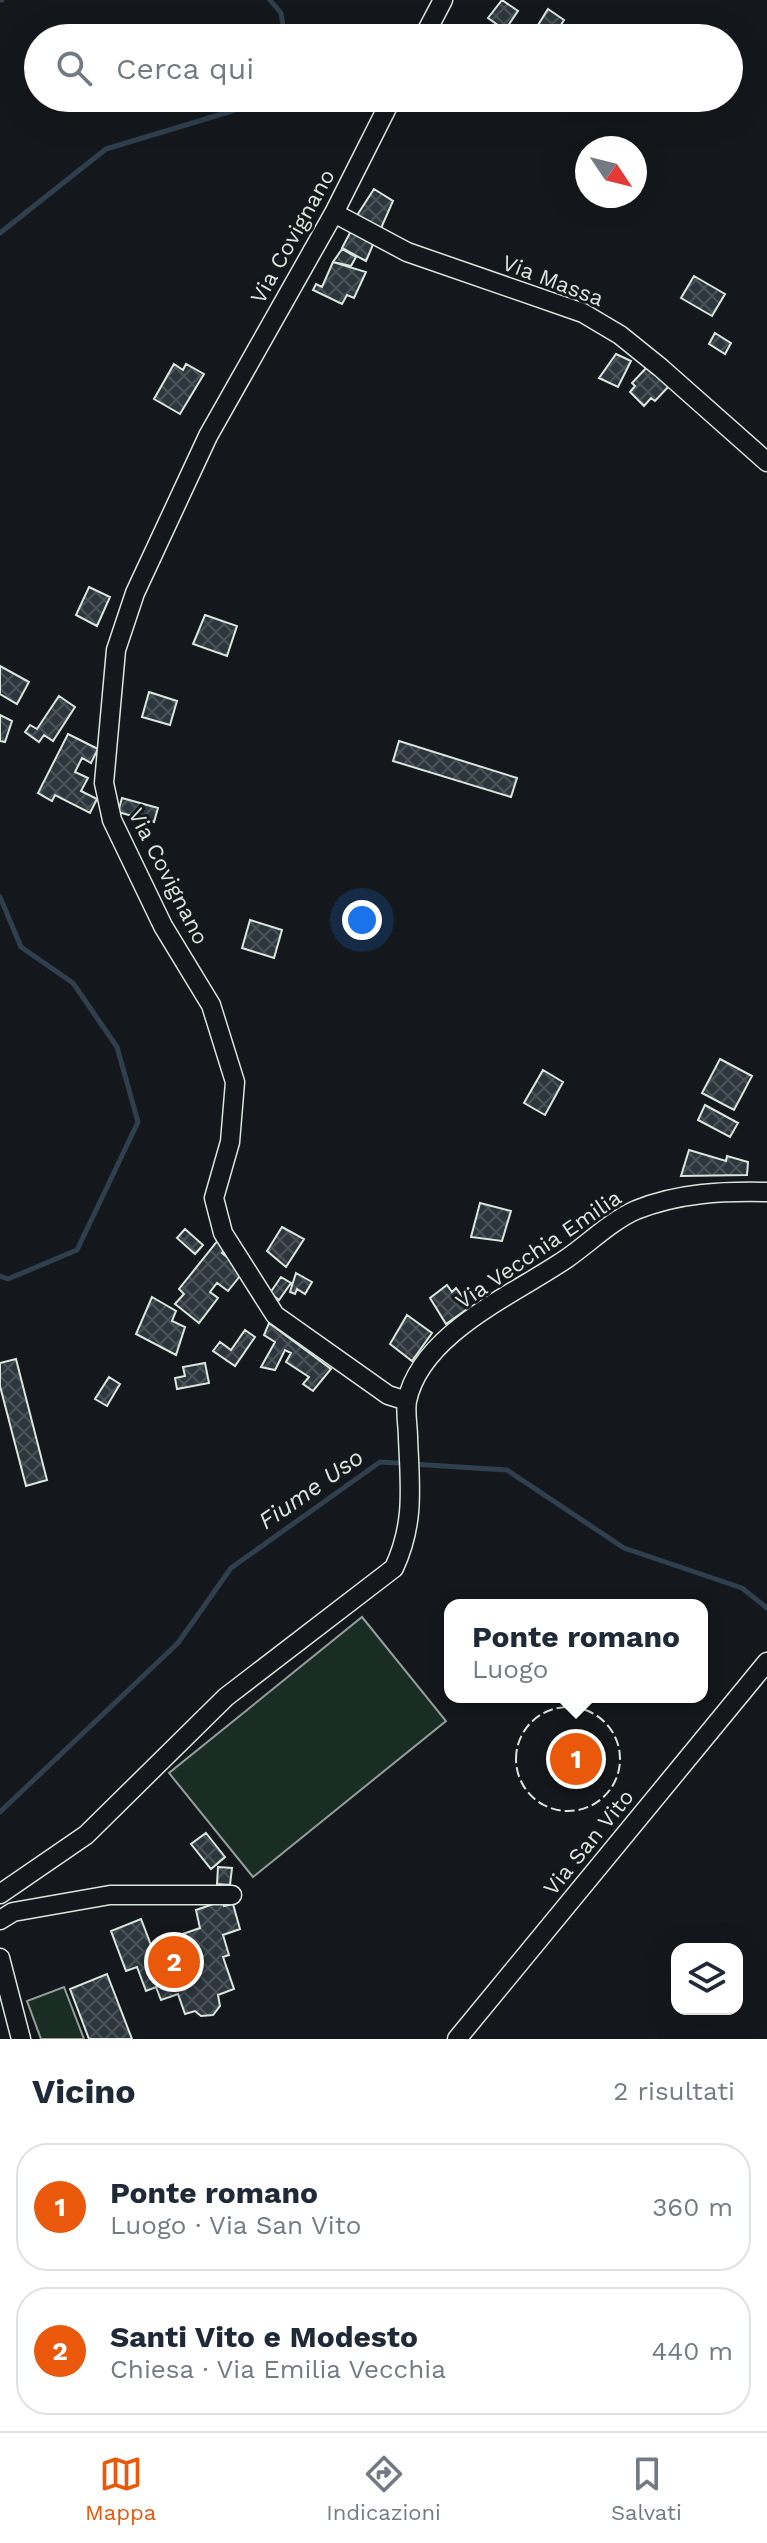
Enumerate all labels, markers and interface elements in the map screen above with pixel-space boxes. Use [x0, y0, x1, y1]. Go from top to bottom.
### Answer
search box [24, 24, 743, 112]
icon: search [52, 46, 96, 90]
text: Cerca qui [116, 51, 254, 86]
north arrow [575, 136, 647, 208]
street label: Via Covignano [245, 165, 340, 308]
street label: Via Massa [499, 250, 607, 311]
street label: Via Covignano [123, 804, 214, 949]
your location [342, 900, 382, 940]
street label: Via Vecchia Emilia [451, 1185, 626, 1314]
water label: Fiume Uso [253, 1443, 369, 1535]
popup [444, 1599, 708, 1703]
text: Ponte romano [472, 1619, 680, 1654]
text: Luogo [472, 1654, 548, 1684]
pin: 1 [550, 1729, 602, 1789]
street label: Via San Vito [538, 1784, 639, 1900]
pin: 2 [148, 1932, 200, 1992]
map controls [671, 1943, 743, 2015]
button: layers [671, 1943, 743, 2015]
text: Vicino [32, 2071, 136, 2111]
text: 2 risultati [613, 2076, 735, 2106]
text: Ponte romano [110, 2175, 318, 2210]
text: 1 [54, 2192, 66, 2222]
text: 360 m [652, 2192, 733, 2222]
text: Luogo · Via San Vito [110, 2210, 361, 2240]
text: Santi Vito e Modesto [110, 2319, 418, 2354]
text: 2 [52, 2336, 68, 2366]
text: 440 m [651, 2336, 733, 2366]
text: Chiesa · Via Emilia Vecchia [110, 2354, 446, 2384]
tab: Mappa [85, 2452, 156, 2525]
tab: Indicazioni [326, 2452, 441, 2525]
tab: Salvati [611, 2452, 682, 2525]

